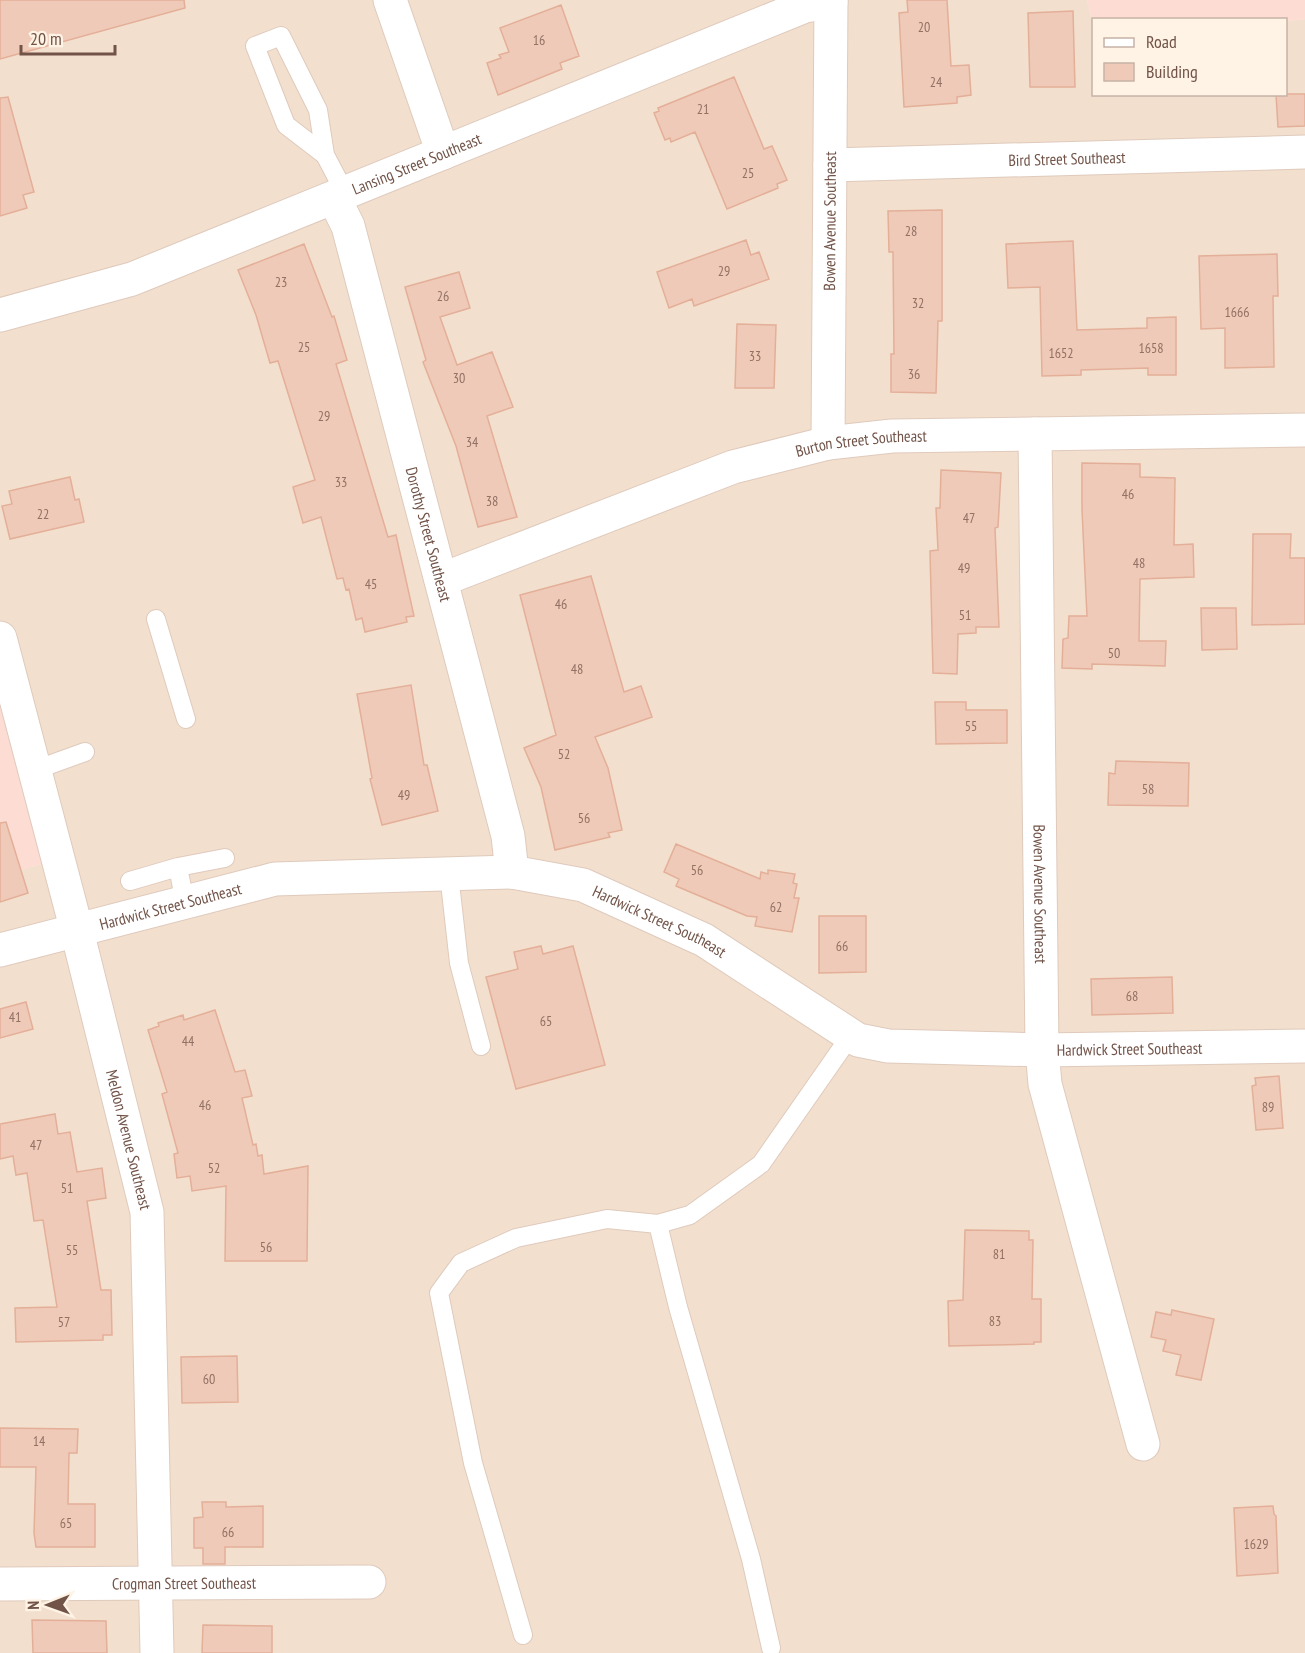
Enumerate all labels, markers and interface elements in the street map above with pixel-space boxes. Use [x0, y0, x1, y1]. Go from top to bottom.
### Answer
scale bar [21, 18, 116, 56]
house number: 20 [918, 18, 930, 36]
legend [1092, 18, 1287, 96]
text: 20 m [30, 27, 62, 50]
text: Road [1146, 30, 1177, 53]
house number: 16 [533, 31, 545, 49]
text: Building [1146, 60, 1198, 83]
house number: 24 [930, 73, 943, 91]
house number: 21 [697, 100, 709, 118]
street label: Lansing Street Southeast [349, 128, 485, 199]
street label: Bird Street Southeast [1008, 147, 1126, 170]
street label: Bowen Avenue Southeast [819, 151, 840, 291]
house number: 25 [742, 164, 754, 182]
house number: 28 [905, 222, 917, 240]
house number: 29 [718, 262, 730, 280]
house number: 23 [275, 273, 287, 291]
house number: 26 [437, 287, 449, 305]
house number: 32 [912, 294, 924, 312]
house number: 1666 [1224, 303, 1250, 321]
house number: 25 [298, 338, 310, 356]
house number: 1658 [1138, 339, 1164, 357]
house number: 1652 [1048, 344, 1074, 362]
house number: 33 [749, 347, 761, 365]
house number: 36 [908, 365, 920, 383]
house number: 30 [453, 369, 465, 387]
house number: 29 [318, 407, 330, 425]
street label: Burton Street Southeast [793, 425, 928, 461]
house number: 34 [466, 433, 479, 451]
street label: Dorothy Street Southeast [402, 465, 456, 604]
house number: 33 [335, 473, 347, 491]
house number: 46 [1122, 485, 1134, 503]
house number: 38 [486, 492, 498, 510]
house number: 22 [37, 505, 49, 523]
house number: 47 [963, 509, 975, 527]
house number: 48 [1133, 554, 1145, 572]
house number: 49 [958, 559, 970, 577]
house number: 45 [365, 575, 377, 593]
house number: 46 [555, 595, 567, 613]
house number: 51 [959, 606, 971, 624]
house number: 50 [1108, 644, 1120, 662]
house number: 48 [571, 660, 583, 678]
house number: 55 [965, 717, 977, 735]
house number: 52 [558, 745, 570, 763]
house number: 58 [1142, 780, 1154, 798]
house number: 49 [398, 786, 410, 804]
house number: 56 [578, 809, 590, 827]
street label: Bowen Avenue Southeast [1029, 824, 1051, 964]
house number: 56 [691, 861, 703, 879]
street label: Hardwick Street Southeast [97, 878, 244, 934]
street label: Hardwick Street Southeast [590, 881, 731, 962]
house number: 62 [770, 898, 782, 916]
house number: 66 [836, 937, 848, 955]
house number: 68 [1126, 987, 1138, 1005]
house number: 41 [9, 1008, 21, 1026]
house number: 65 [540, 1012, 552, 1030]
house number: 44 [182, 1032, 195, 1050]
street label: Hardwick Street Southeast [1056, 1038, 1203, 1060]
street label: Meldon Avenue Southeast [102, 1068, 156, 1212]
house number: 46 [199, 1096, 211, 1114]
house number: 89 [1262, 1098, 1274, 1116]
house number: 47 [30, 1136, 42, 1154]
house number: 52 [208, 1159, 220, 1177]
house number: 51 [61, 1179, 73, 1197]
house number: 56 [260, 1238, 272, 1256]
house number: 55 [66, 1241, 78, 1259]
house number: 81 [993, 1245, 1005, 1263]
house number: 83 [989, 1312, 1001, 1330]
house number: 57 [58, 1313, 70, 1331]
house number: 60 [203, 1370, 215, 1388]
house number: 14 [33, 1432, 46, 1450]
house number: 65 [60, 1514, 72, 1532]
house number: 66 [222, 1523, 234, 1541]
house number: 1629 [1243, 1535, 1269, 1553]
street label: Crogman Street Southeast [112, 1573, 257, 1593]
north arrow [18, 1575, 78, 1635]
text: N [23, 1601, 43, 1610]

